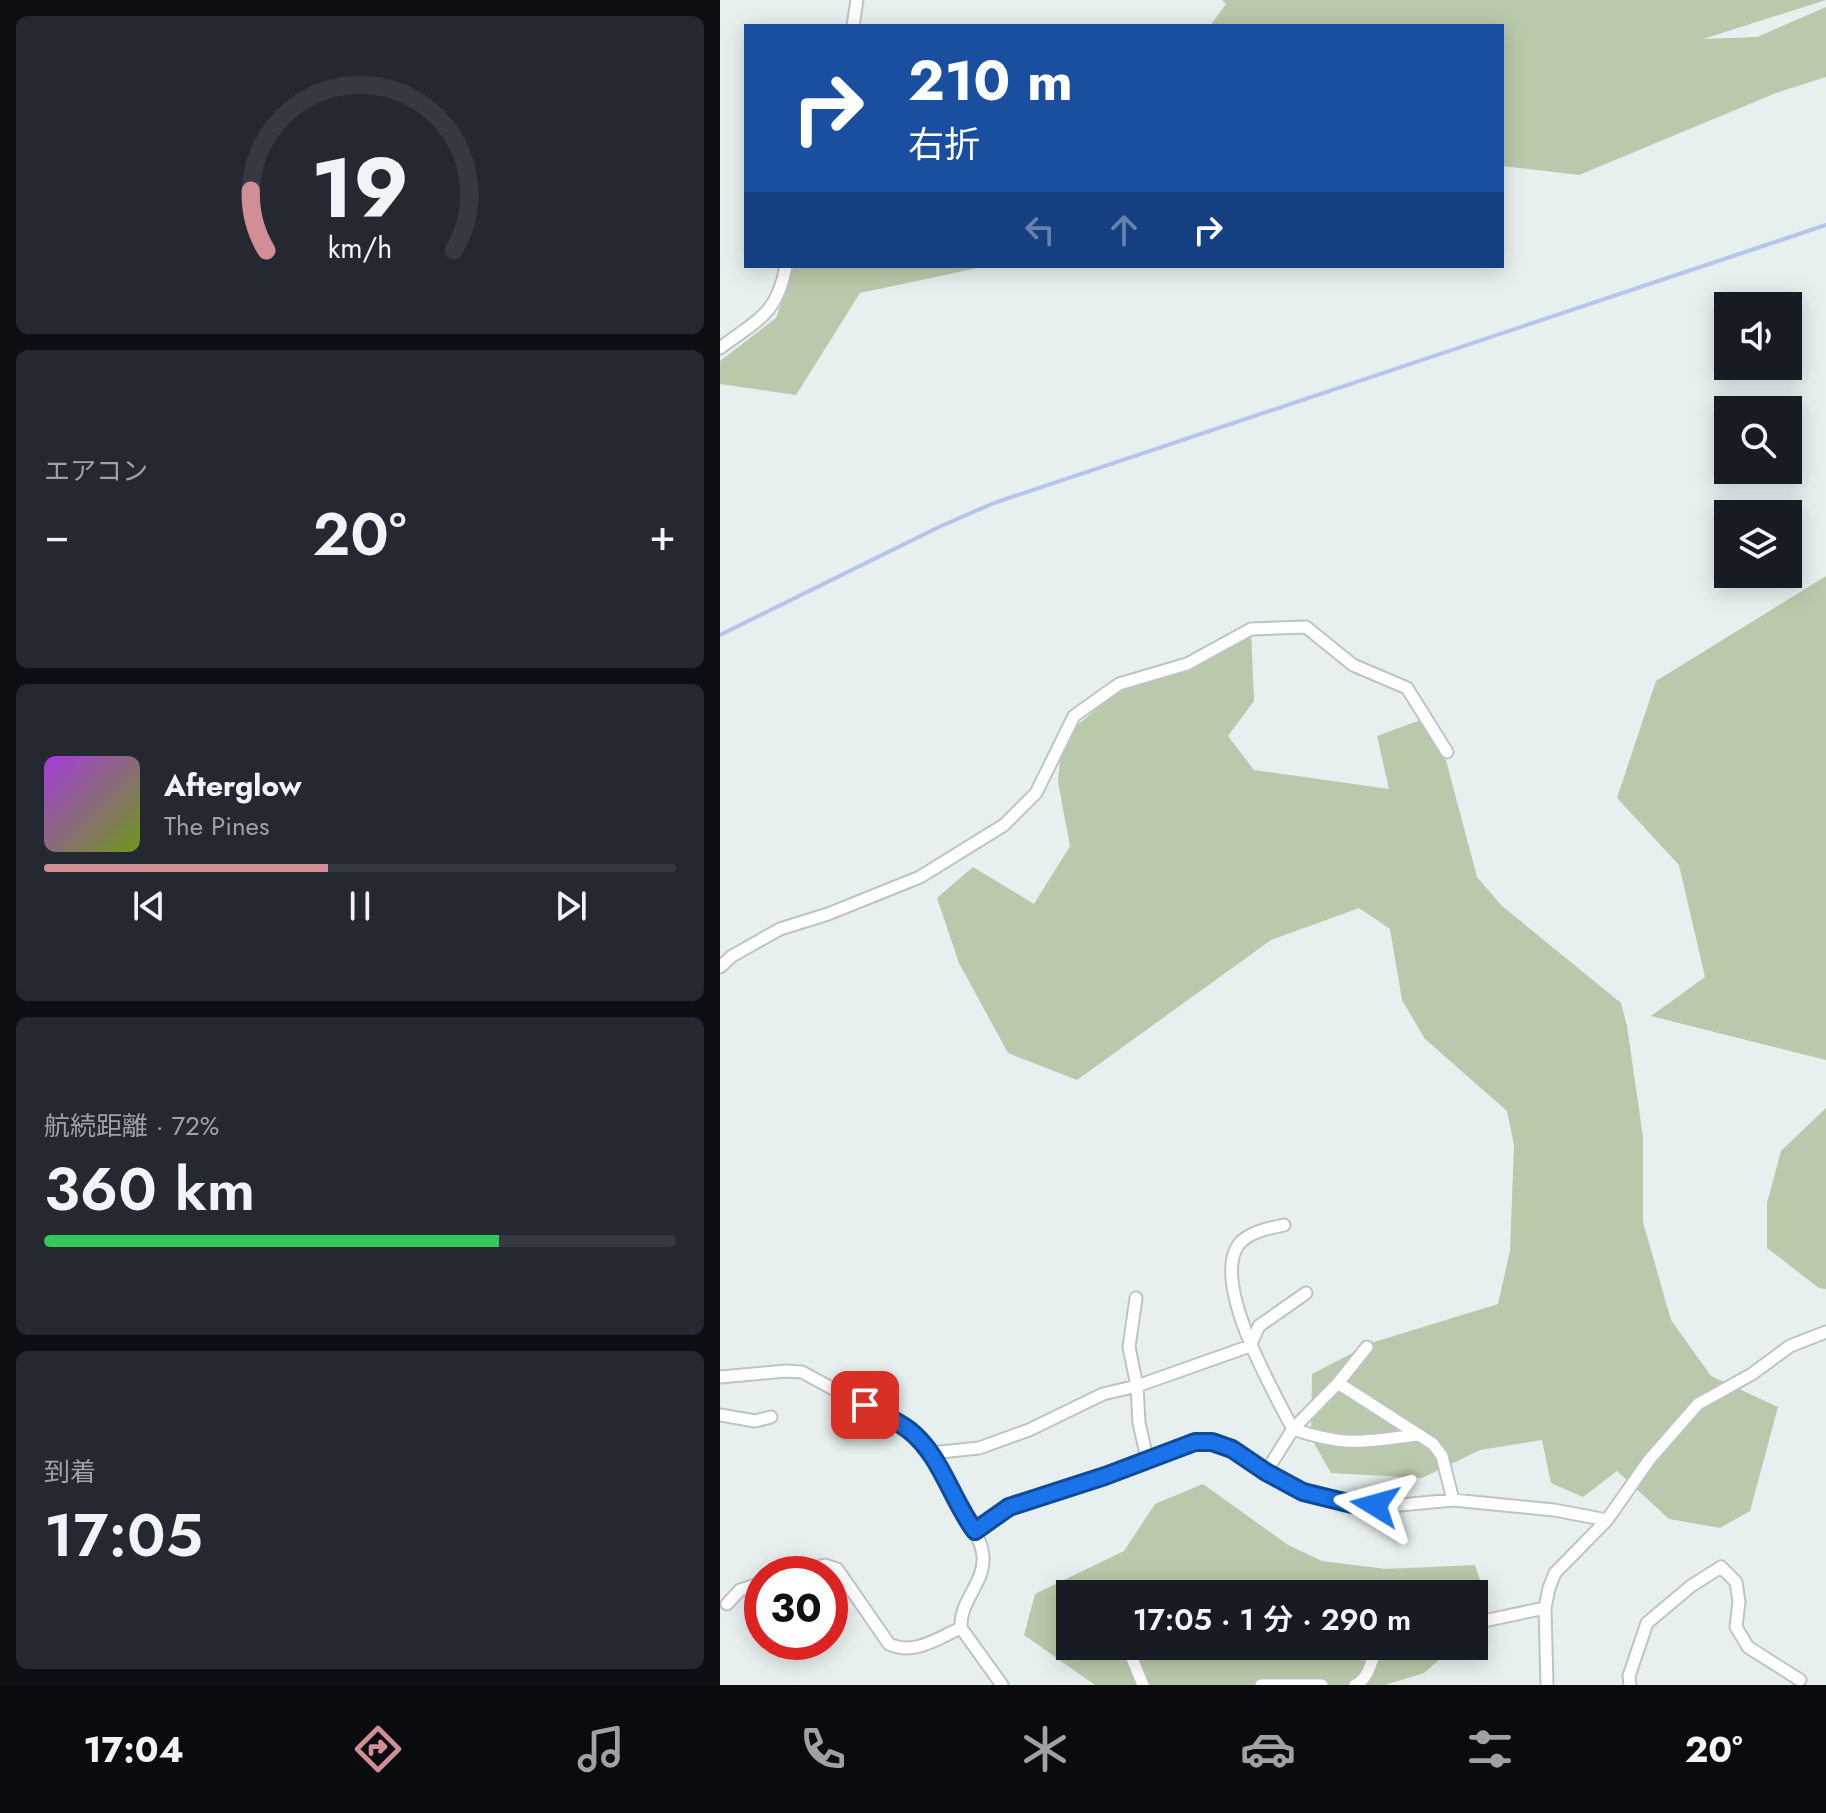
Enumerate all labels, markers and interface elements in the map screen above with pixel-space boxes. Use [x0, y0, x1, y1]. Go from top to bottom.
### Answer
text: 210 m [908, 40, 1073, 121]
icon: right [776, 56, 880, 160]
text: 右折 [908, 118, 980, 170]
text: 19 [311, 127, 409, 247]
icon: left [1018, 208, 1062, 252]
icon: ahead [1102, 208, 1146, 252]
icon: right [1186, 208, 1230, 252]
text: km/h [328, 227, 392, 269]
map controls [1714, 292, 1802, 588]
button: sound [1714, 292, 1802, 380]
button: search [1714, 396, 1802, 484]
text: エアコン [44, 452, 148, 490]
text: 20° [313, 491, 406, 578]
button: layers [1714, 500, 1802, 588]
text: − [44, 503, 70, 567]
text: + [649, 503, 676, 567]
text: Afterglow [164, 764, 301, 807]
text: The Pines [164, 807, 269, 845]
icon: previous [127, 884, 171, 928]
icon: pause [338, 884, 382, 928]
icon: next [549, 884, 593, 928]
text: 航続距離 · 72% [44, 1107, 219, 1145]
text: 360 km [44, 1146, 255, 1233]
pin [831, 1371, 899, 1439]
icon: arrive [843, 1383, 887, 1427]
text: 到着 [44, 1453, 96, 1491]
position arrow [1333, 1463, 1417, 1547]
text: 17:05 [44, 1492, 203, 1579]
speed limit sign: 30 [744, 1556, 848, 1660]
text: 17:05 · 1 分 · 290 m [1133, 1598, 1411, 1641]
icon: directions [350, 1721, 406, 1777]
icon: music [573, 1721, 629, 1777]
icon: phone [795, 1721, 851, 1777]
icon: climate [1017, 1721, 1073, 1777]
icon: car [1240, 1721, 1296, 1777]
icon: filters [1462, 1721, 1518, 1777]
text: 17:04 [83, 1723, 184, 1775]
text: 20° [1685, 1723, 1743, 1775]

